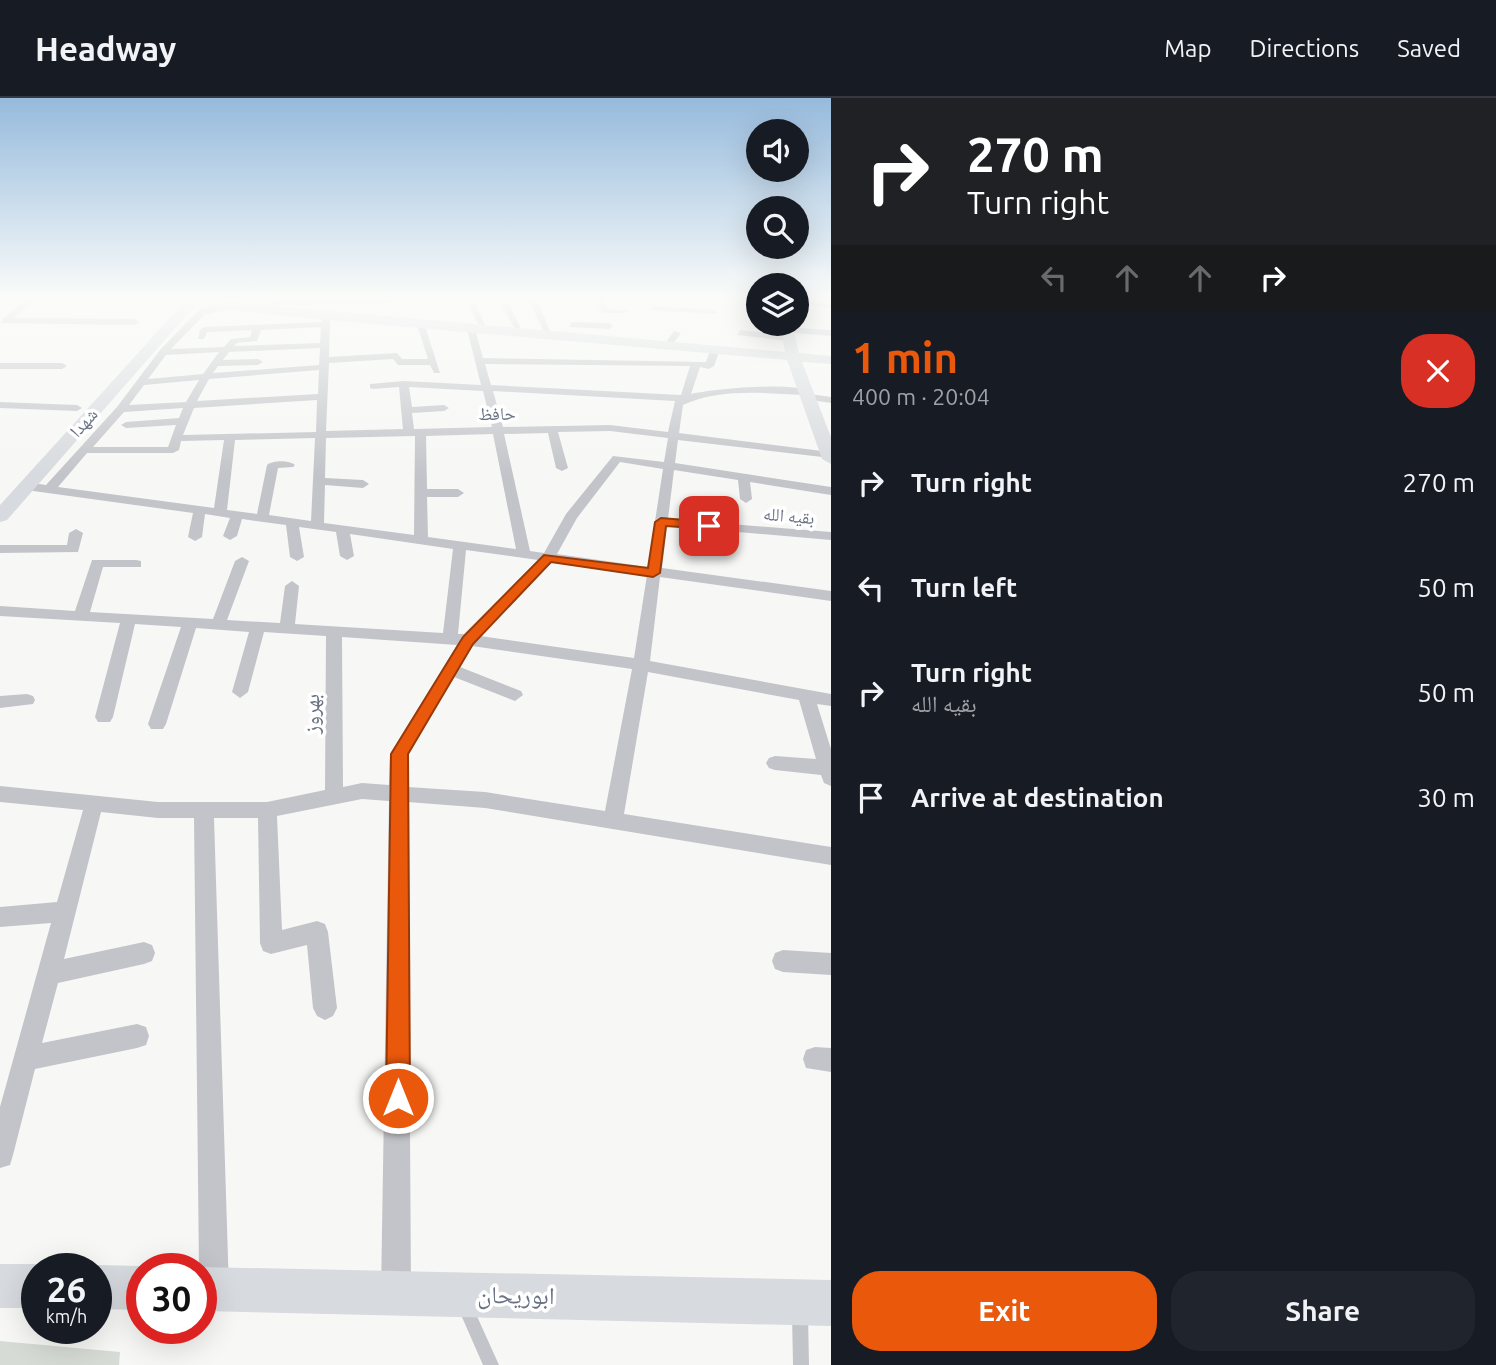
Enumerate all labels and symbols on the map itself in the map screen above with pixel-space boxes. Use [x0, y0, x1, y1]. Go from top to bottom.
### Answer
street label: حافظ [478, 403, 516, 423]
street label: شهدا [65, 404, 102, 441]
pin [679, 496, 739, 556]
street label: بقیه الله [762, 503, 815, 529]
street label: بهروز [299, 694, 324, 735]
position arrow [361, 1061, 435, 1135]
speed limit sign: 30 [126, 1253, 217, 1344]
street label: ابوریحان [477, 1281, 555, 1310]

